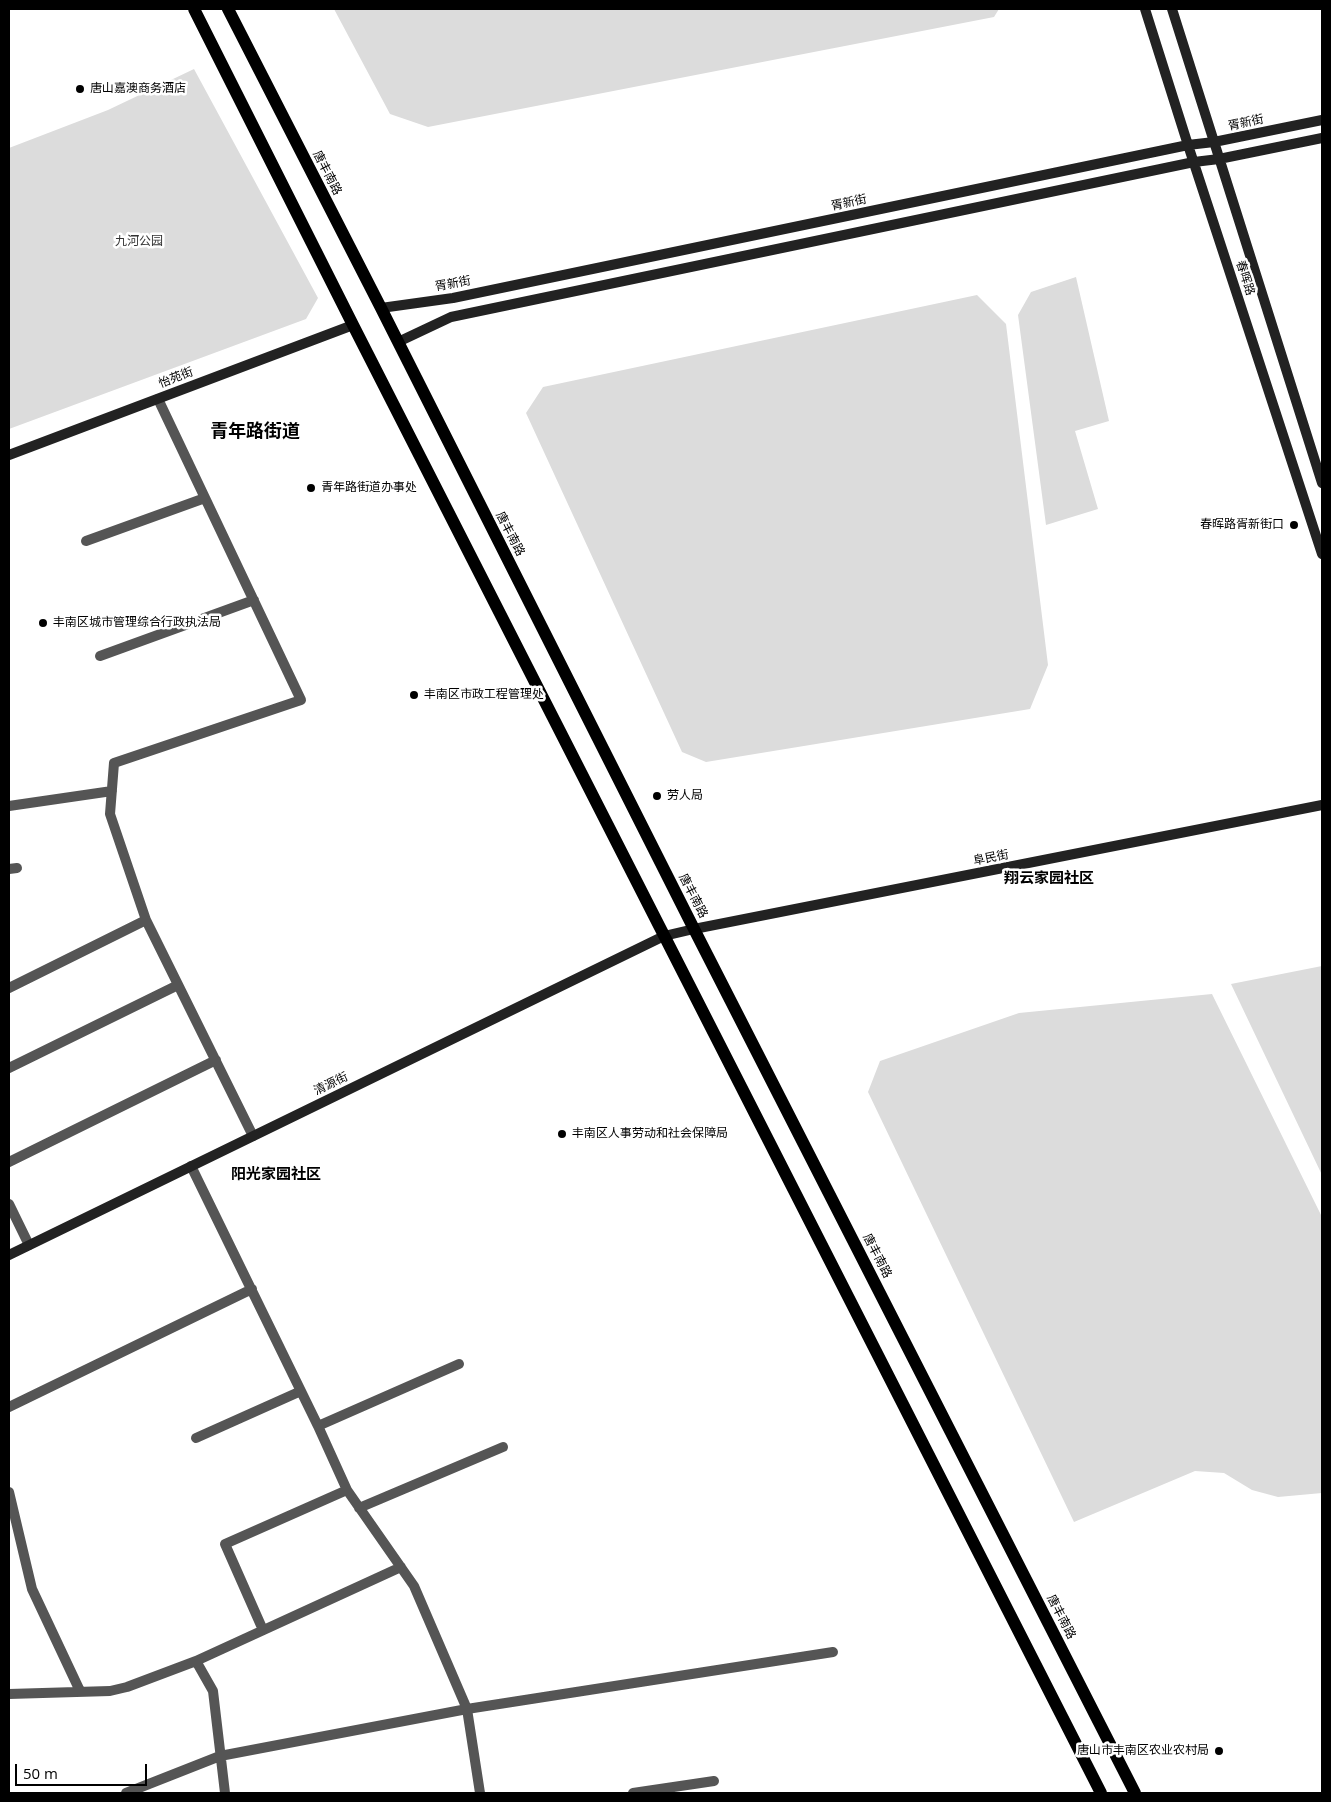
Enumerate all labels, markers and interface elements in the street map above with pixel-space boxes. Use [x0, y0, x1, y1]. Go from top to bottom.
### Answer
place label: 唐山嘉澳商务酒店 [90, 82, 186, 96]
marker: 唐山嘉澳商务酒店 [74, 83, 86, 95]
street label: 胥新街 [1227, 112, 1265, 134]
street label: 唐丰南路 [310, 148, 344, 198]
street label: 胥新街 [830, 192, 868, 214]
park label: 九河公园 [115, 235, 163, 249]
street label: 春晖路 [1233, 259, 1257, 297]
street label: 胥新街 [434, 274, 472, 294]
street label: 怡苑街 [157, 365, 195, 391]
district label: 青年路街道 [210, 421, 300, 443]
place label: 青年路街道办事处 [321, 481, 417, 495]
marker: 青年路街道办事处 [305, 482, 317, 494]
street label: 唐丰南路 [493, 509, 527, 559]
place label: 春晖路胥新街口 [1200, 518, 1284, 532]
marker: 春晖路胥新街口 [1288, 519, 1300, 531]
place label: 丰南区城市管理综合行政执法局 [53, 616, 221, 630]
marker: 丰南区城市管理综合行政执法局 [37, 617, 49, 629]
place label: 丰南区市政工程管理处 [424, 688, 544, 702]
marker: 丰南区市政工程管理处 [408, 689, 420, 701]
place label: 劳人局 [667, 789, 703, 803]
marker: 劳人局 [651, 790, 663, 802]
street label: 阜民街 [972, 847, 1010, 869]
district label: 翔云家园社区 [1004, 870, 1094, 888]
street label: 唐丰南路 [676, 871, 710, 921]
street label: 清源街 [312, 1070, 350, 1098]
place label: 丰南区人事劳动和社会保障局 [572, 1127, 728, 1141]
marker: 丰南区人事劳动和社会保障局 [556, 1128, 568, 1140]
district label: 阳光家园社区 [231, 1166, 321, 1184]
street label: 唐丰南路 [860, 1231, 894, 1281]
street label: 唐丰南路 [1044, 1592, 1078, 1642]
place label: 唐山市丰南区农业农村局 [1077, 1744, 1209, 1758]
marker: 唐山市丰南区农业农村局 [1213, 1745, 1225, 1757]
scale bar [18, 1754, 150, 1786]
text: 50 m [23, 1763, 58, 1783]

